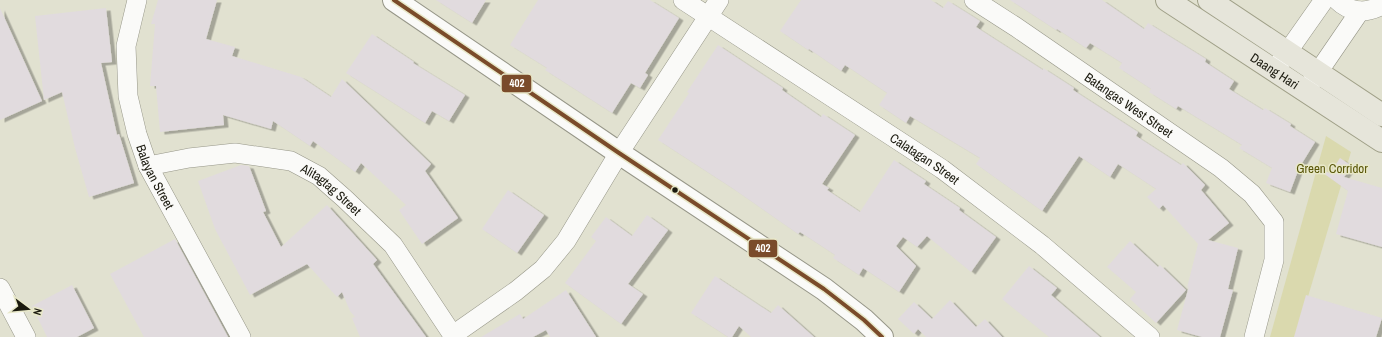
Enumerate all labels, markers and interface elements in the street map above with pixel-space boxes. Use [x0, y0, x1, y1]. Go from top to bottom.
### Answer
street label: Daang Hari [1247, 49, 1302, 93]
street label: Batangas West Street [1081, 68, 1176, 141]
line badge: 402 [501, 74, 532, 93]
text: 402 [509, 76, 525, 90]
street label: Calatagan Street [887, 129, 963, 188]
street label: Balayan Street [133, 142, 178, 212]
street label: Alitagtag Street [297, 159, 365, 219]
park label: Green Corridor [1296, 160, 1368, 177]
unlabelled marker [670, 185, 680, 195]
line badge: 402 [748, 239, 778, 258]
text: 402 [755, 241, 771, 255]
north arrow [8, 289, 48, 329]
text: N [30, 307, 45, 317]

